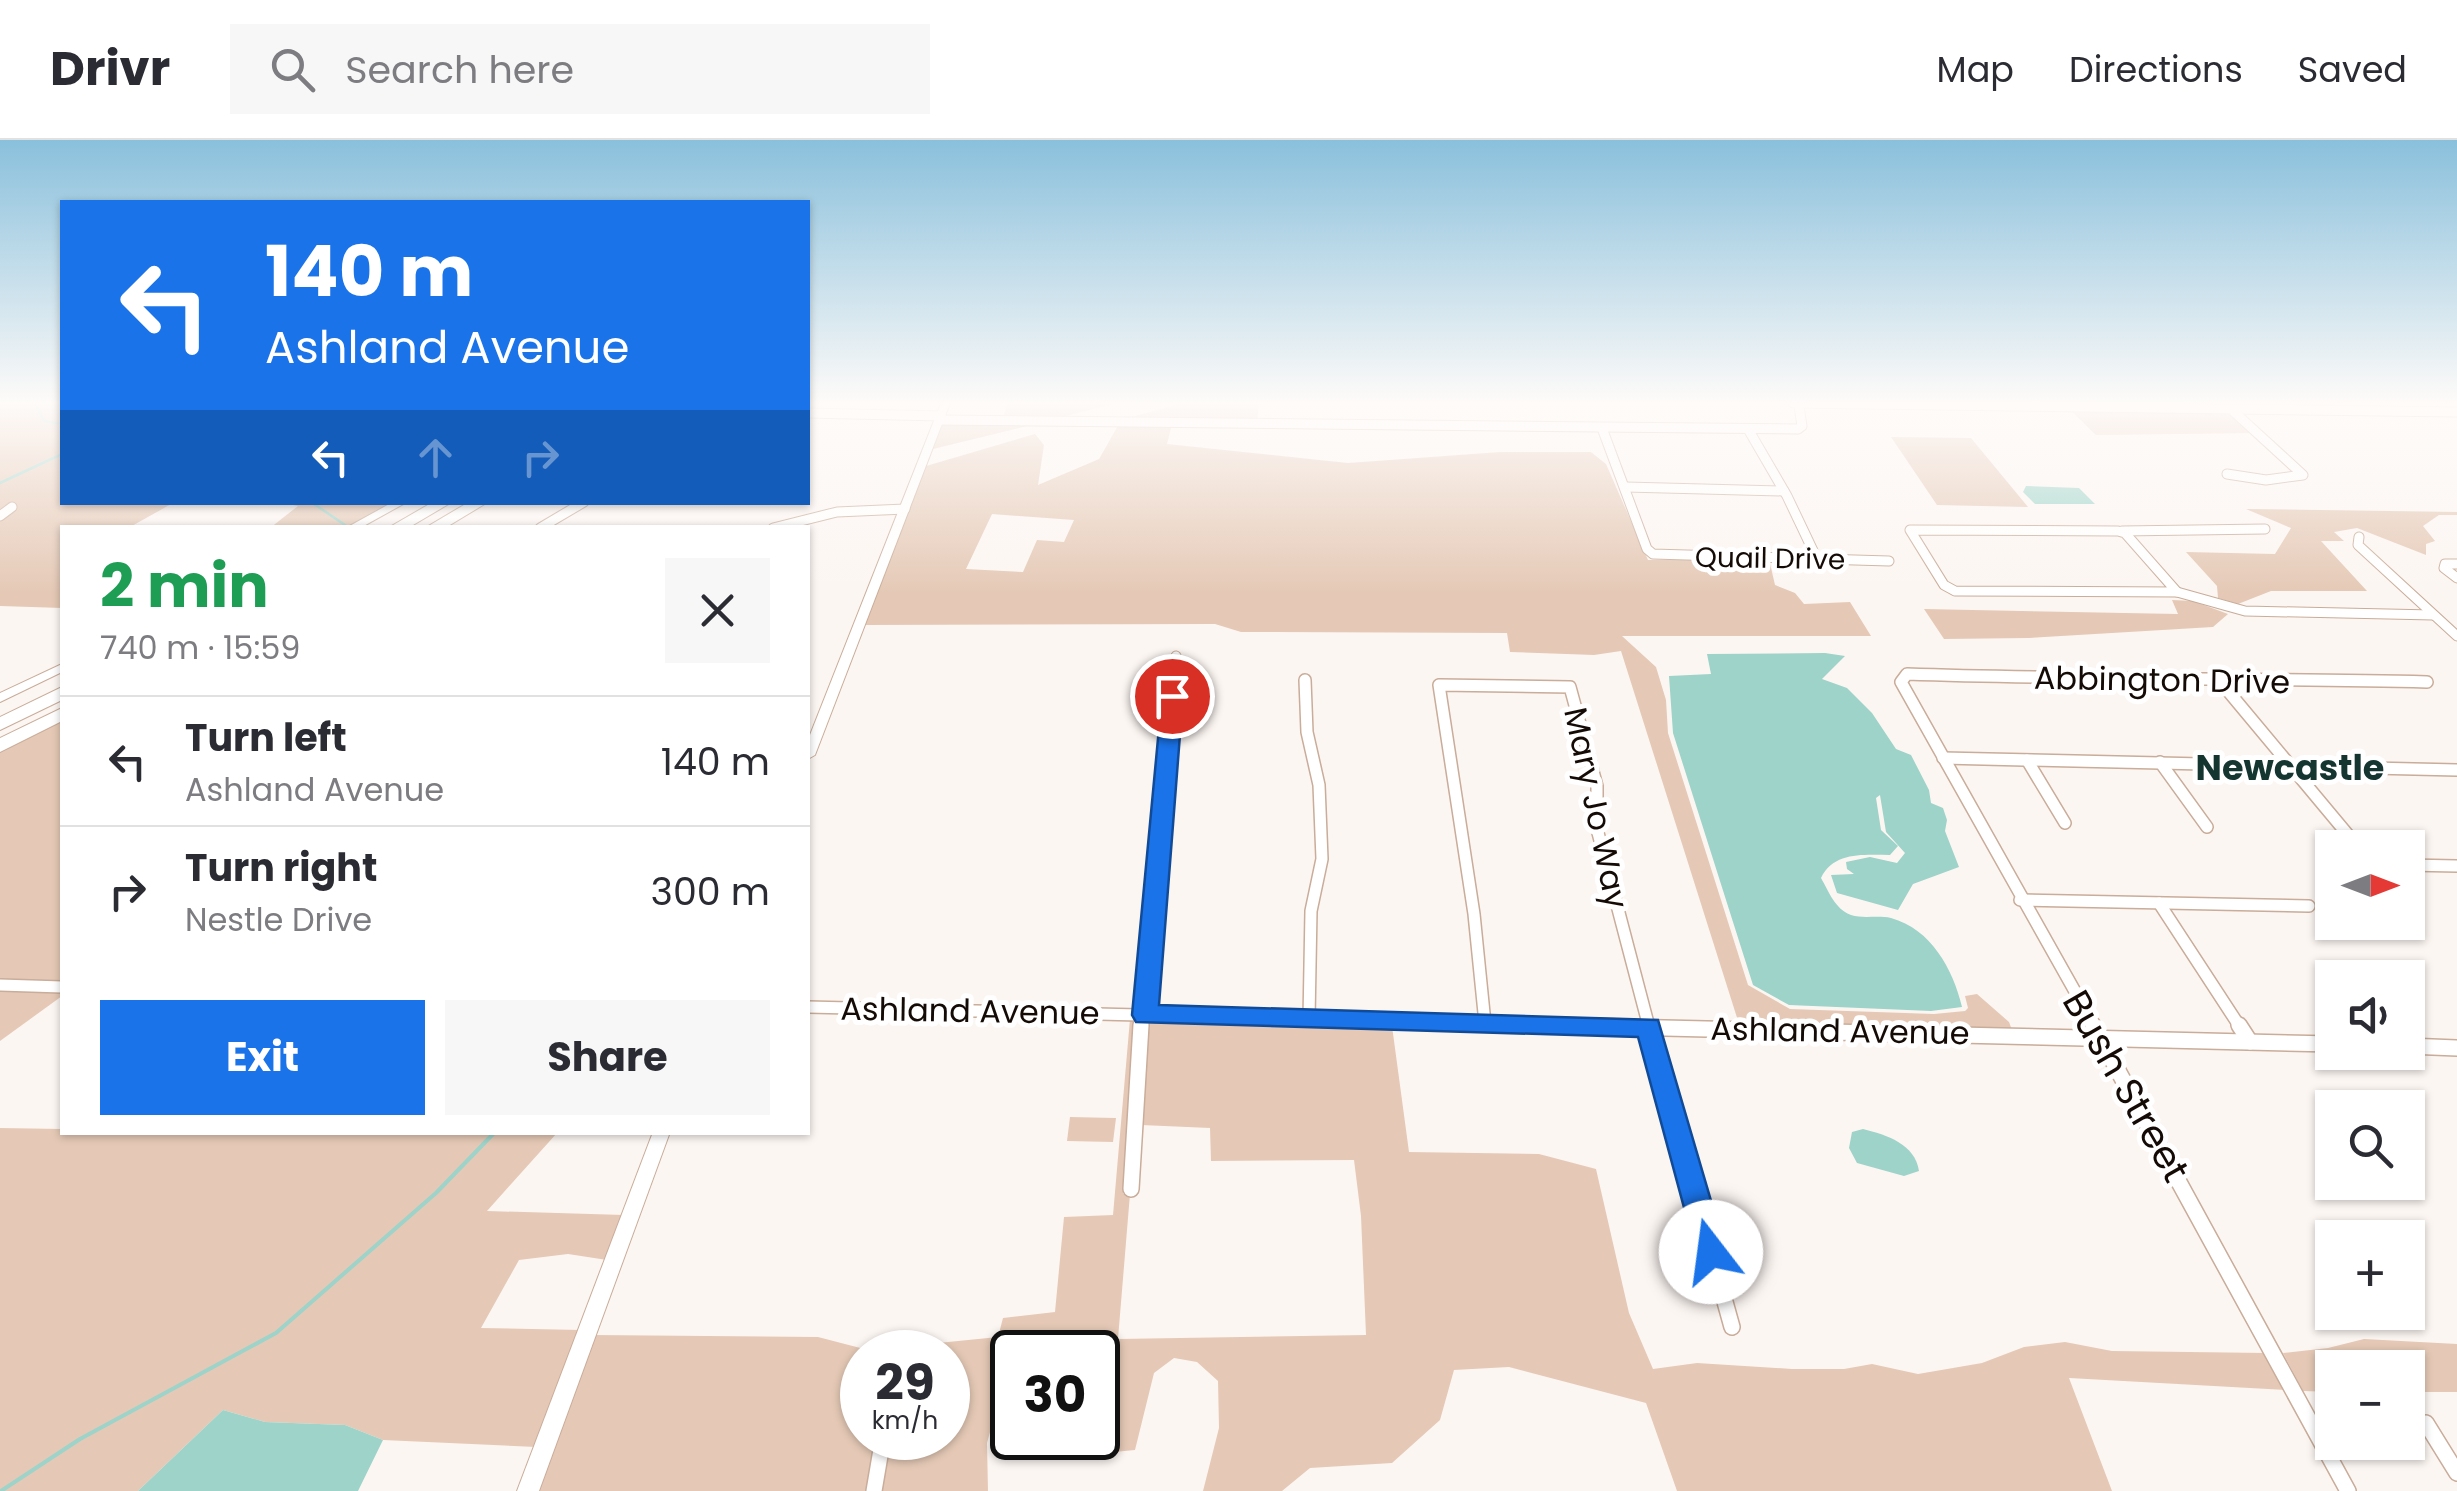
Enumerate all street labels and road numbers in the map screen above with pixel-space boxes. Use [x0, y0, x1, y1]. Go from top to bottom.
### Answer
street label: Quail Drive [1694, 538, 1846, 579]
street label: Abbington Drive [2034, 655, 2290, 704]
street label: Mary Jo Way [1553, 703, 1640, 913]
street label: Bush Street [2050, 980, 2203, 1191]
street label: Ashland Avenue [840, 986, 1100, 1035]
street label: Ashland Avenue [1710, 1006, 1970, 1055]

